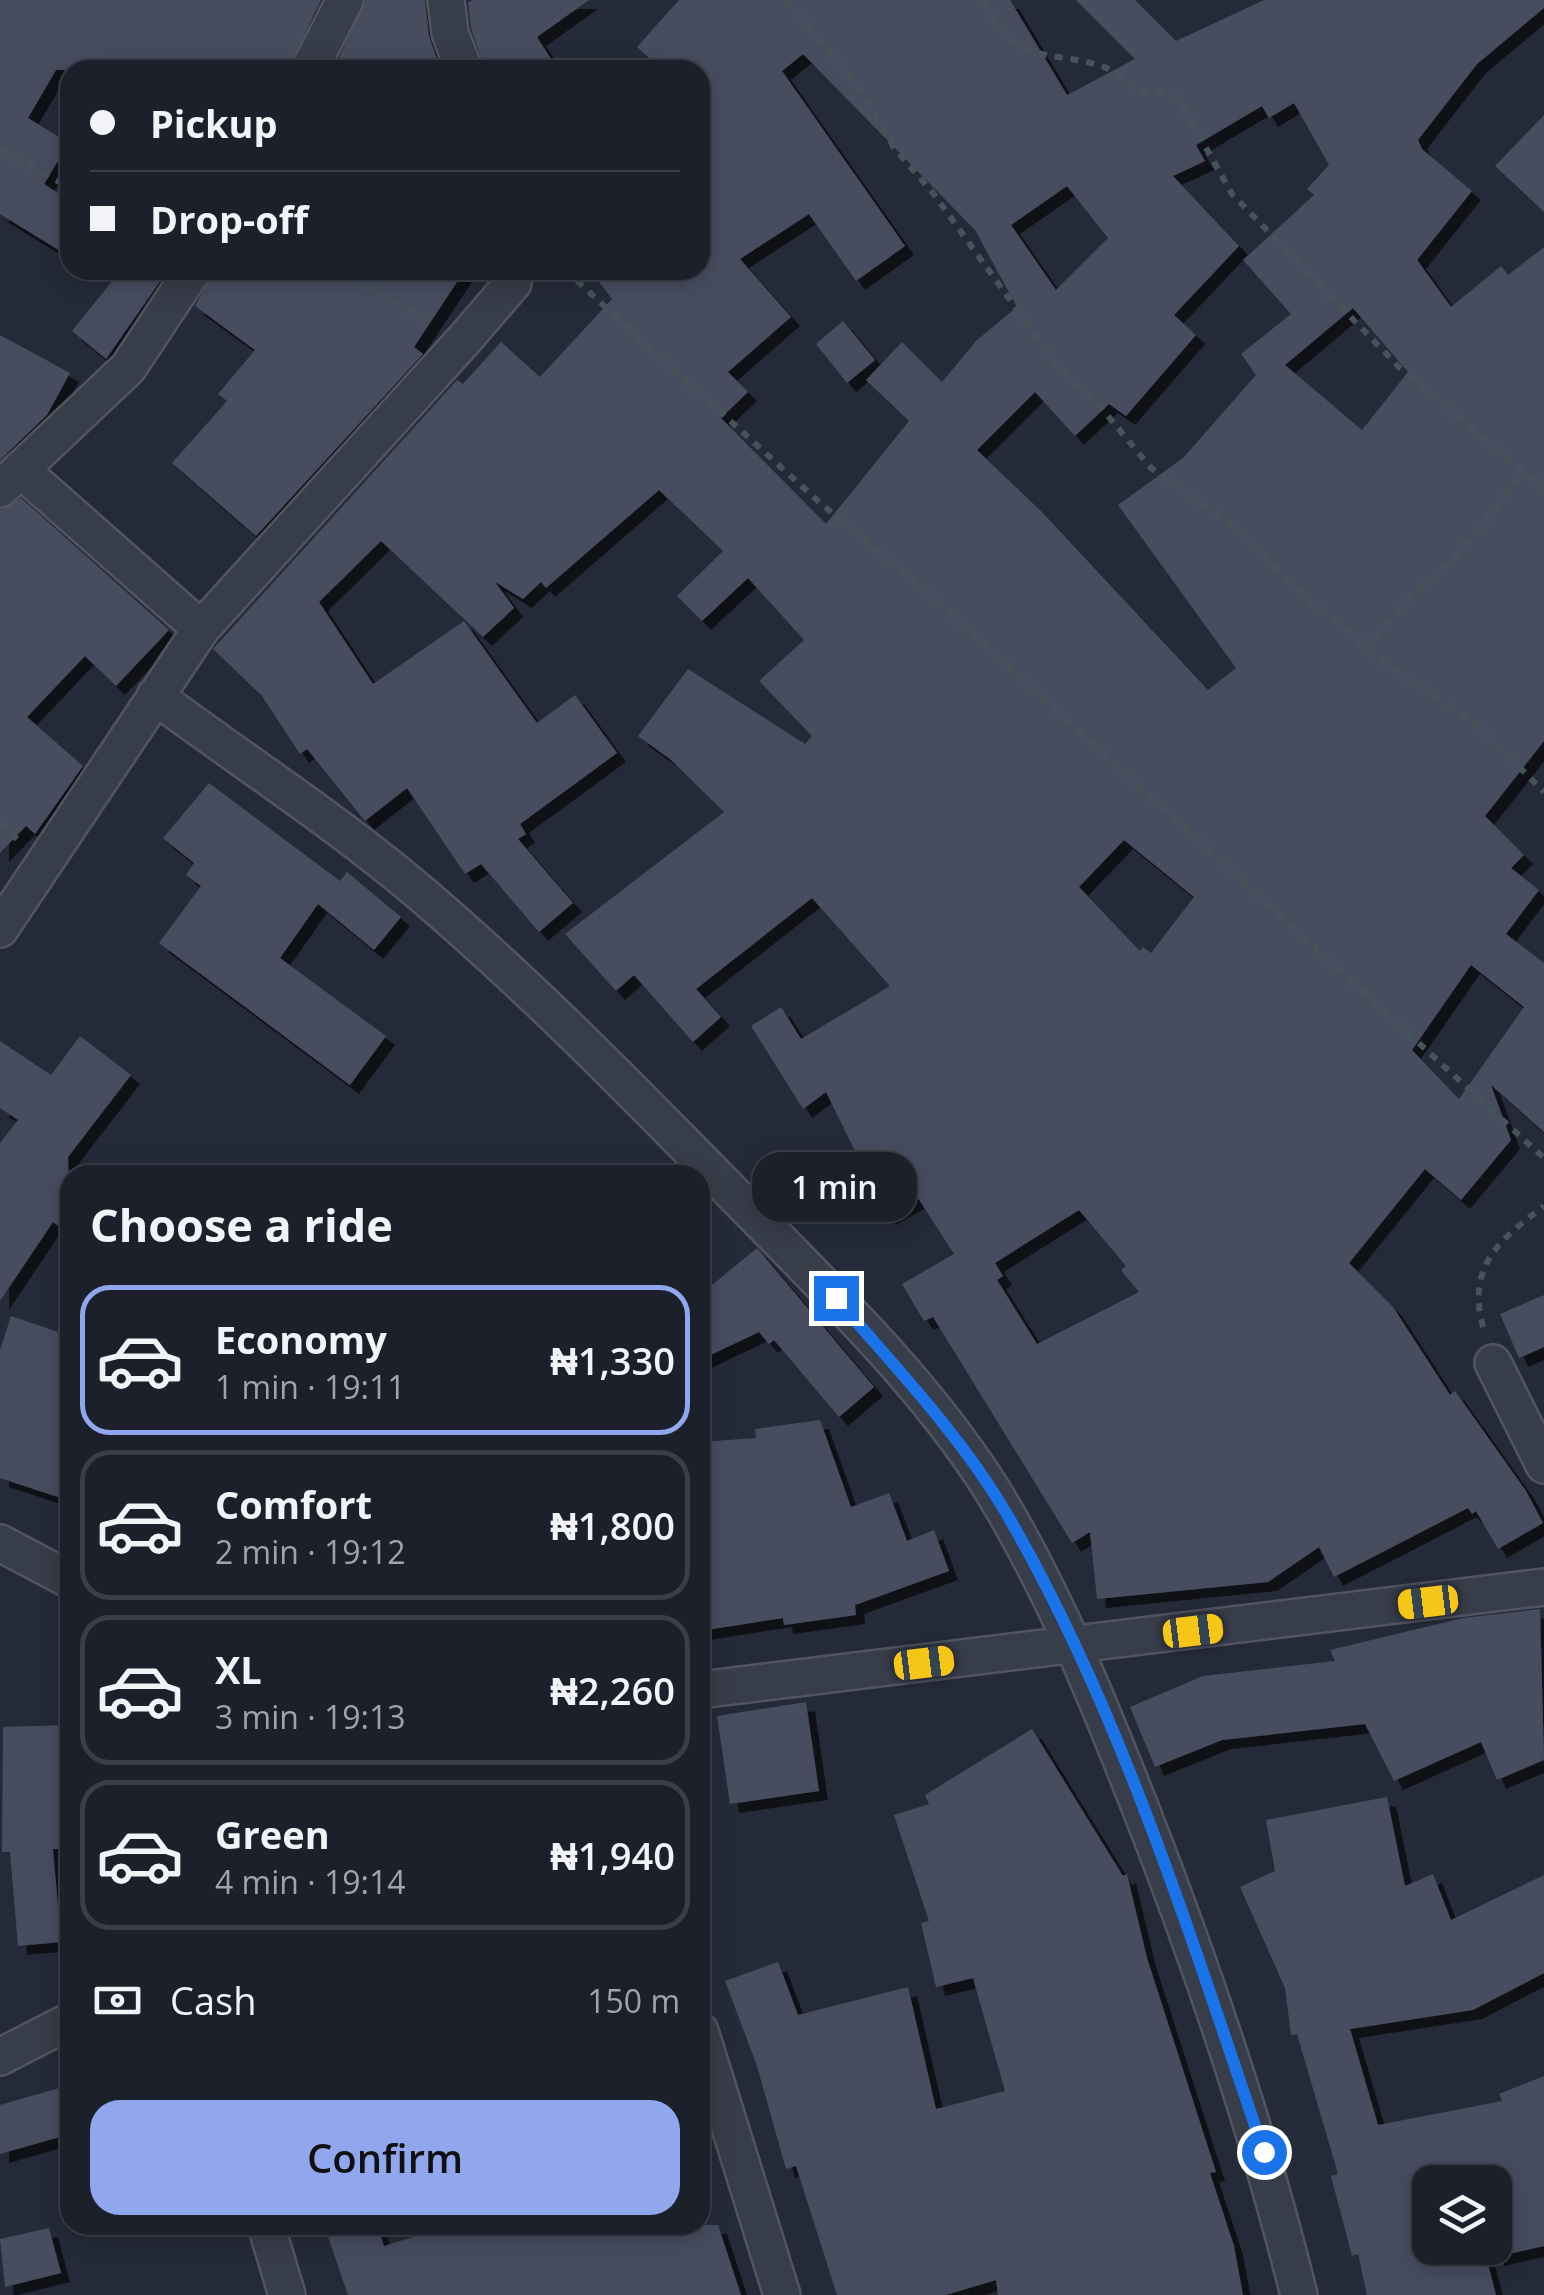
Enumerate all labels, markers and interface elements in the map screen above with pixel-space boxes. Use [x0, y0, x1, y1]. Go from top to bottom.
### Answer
text: Pickup [150, 97, 278, 149]
text: Drop-off [150, 193, 308, 245]
callout: 1 min [754, 1153, 918, 1223]
text: 1 min [791, 1165, 878, 1208]
text: Choose a ride [90, 1194, 393, 1255]
route end [814, 1276, 859, 1321]
text: Economy [215, 1313, 387, 1365]
icon: car [95, 1315, 185, 1405]
text: ₦1,330 [550, 1334, 675, 1386]
text: 1 min · 19:11 [215, 1365, 406, 1408]
text: Comfort [215, 1478, 372, 1530]
icon: car [95, 1480, 185, 1570]
text: ₦1,800 [550, 1499, 675, 1551]
text: 2 min · 19:12 [215, 1530, 406, 1573]
car [1396, 1583, 1460, 1621]
car [1161, 1612, 1225, 1650]
text: XL [215, 1643, 262, 1695]
car [892, 1644, 956, 1682]
icon: car [95, 1645, 185, 1735]
text: ₦2,260 [550, 1664, 675, 1716]
text: 3 min · 19:13 [215, 1695, 406, 1738]
text: Green [215, 1808, 330, 1860]
icon: car [95, 1810, 185, 1900]
text: ₦1,940 [550, 1829, 675, 1881]
text: 4 min · 19:14 [215, 1860, 406, 1903]
icon: cash [90, 1973, 145, 2028]
text: Cash [170, 1974, 256, 2026]
text: 150 m [587, 1979, 680, 2022]
button: Confirm [90, 2100, 680, 2215]
route start [1242, 2130, 1287, 2175]
map controls [1412, 2165, 1512, 2265]
button: layers [1412, 2165, 1512, 2265]

